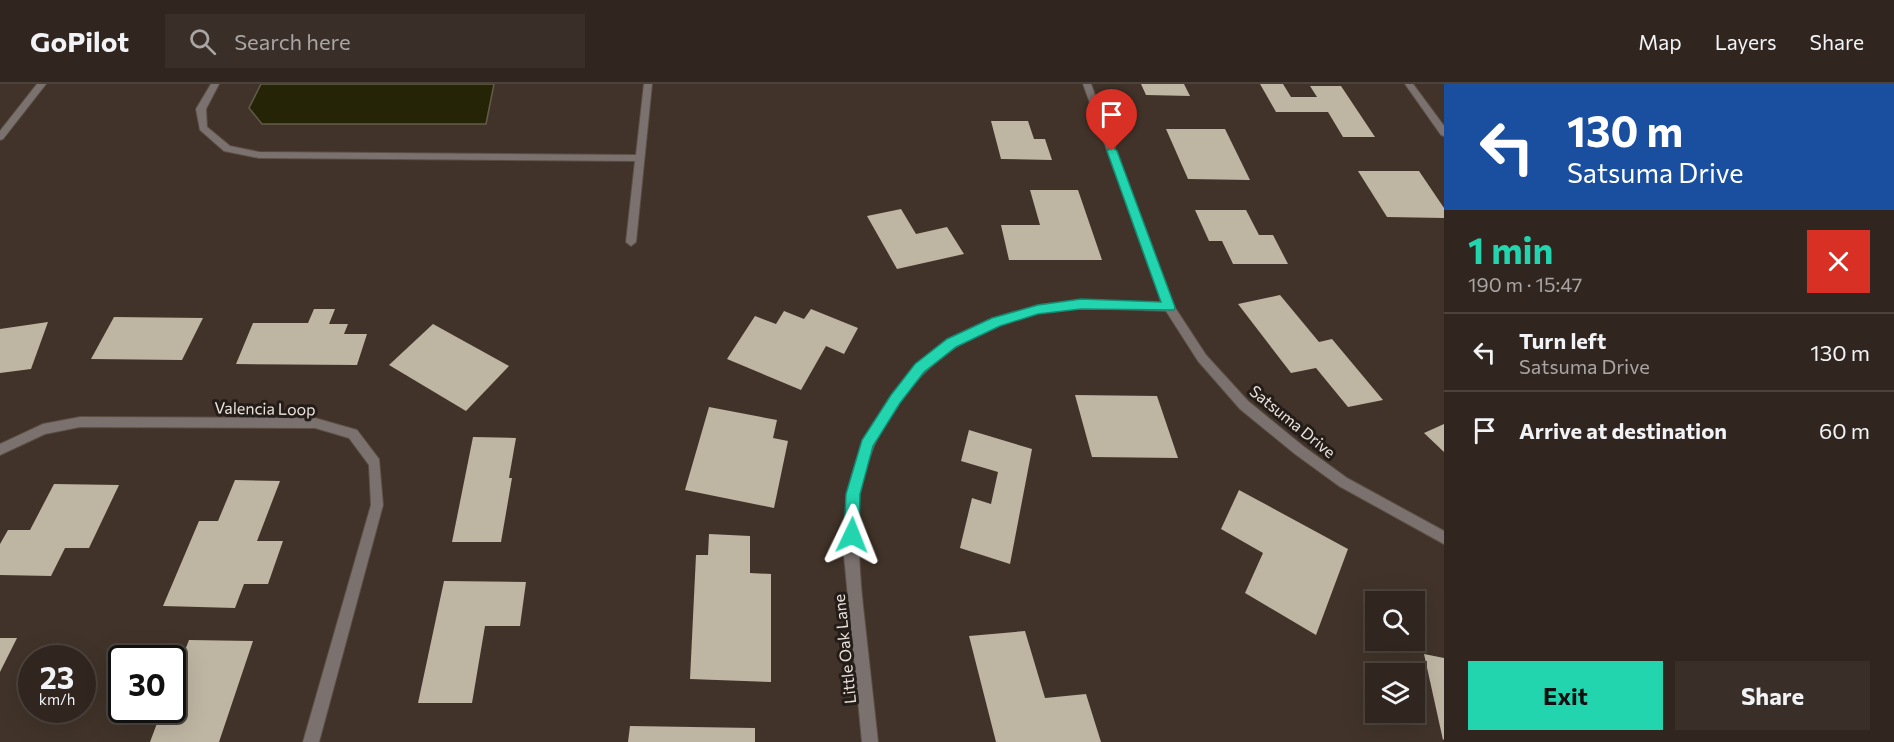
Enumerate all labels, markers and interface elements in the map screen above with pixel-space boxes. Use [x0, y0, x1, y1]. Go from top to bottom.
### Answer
search box [165, 14, 585, 68]
text: GoPilot [30, 24, 129, 58]
icon: search [186, 25, 219, 58]
text: Search here [234, 28, 351, 55]
text: Map [1638, 29, 1682, 54]
text: Layers [1715, 29, 1777, 54]
text: Share [1810, 29, 1864, 54]
pin [1086, 89, 1137, 151]
icon: arrive [1095, 98, 1128, 131]
text: 130 m [1567, 104, 1683, 156]
icon: left [1468, 108, 1546, 186]
text: Satsuma Drive [1567, 156, 1743, 189]
text: 1 min [1468, 227, 1553, 271]
button: close [1807, 230, 1870, 293]
text: 190 m · 15:47 [1468, 272, 1582, 296]
text: Turn left [1519, 327, 1606, 354]
icon: left [1468, 336, 1501, 369]
text: 130 m [1810, 339, 1870, 366]
text: Satsuma Drive [1519, 354, 1650, 378]
street label: Satsuma Drive [1246, 381, 1340, 461]
street label: Valencia Loop [214, 398, 316, 418]
icon: arrive [1468, 414, 1501, 447]
text: Arrive at destination [1519, 417, 1727, 444]
text: 60 m [1819, 417, 1870, 444]
position arrow [820, 503, 884, 567]
map controls [1365, 591, 1425, 723]
button: search [1365, 591, 1425, 651]
street label: Little Oak Lane [829, 593, 859, 705]
speed limit sign: 30 [108, 645, 186, 723]
text: 23 [40, 658, 74, 695]
button: Exit [1468, 661, 1663, 730]
button: Share [1675, 661, 1870, 730]
button: layers [1365, 663, 1425, 723]
text: km/h [39, 690, 75, 708]

